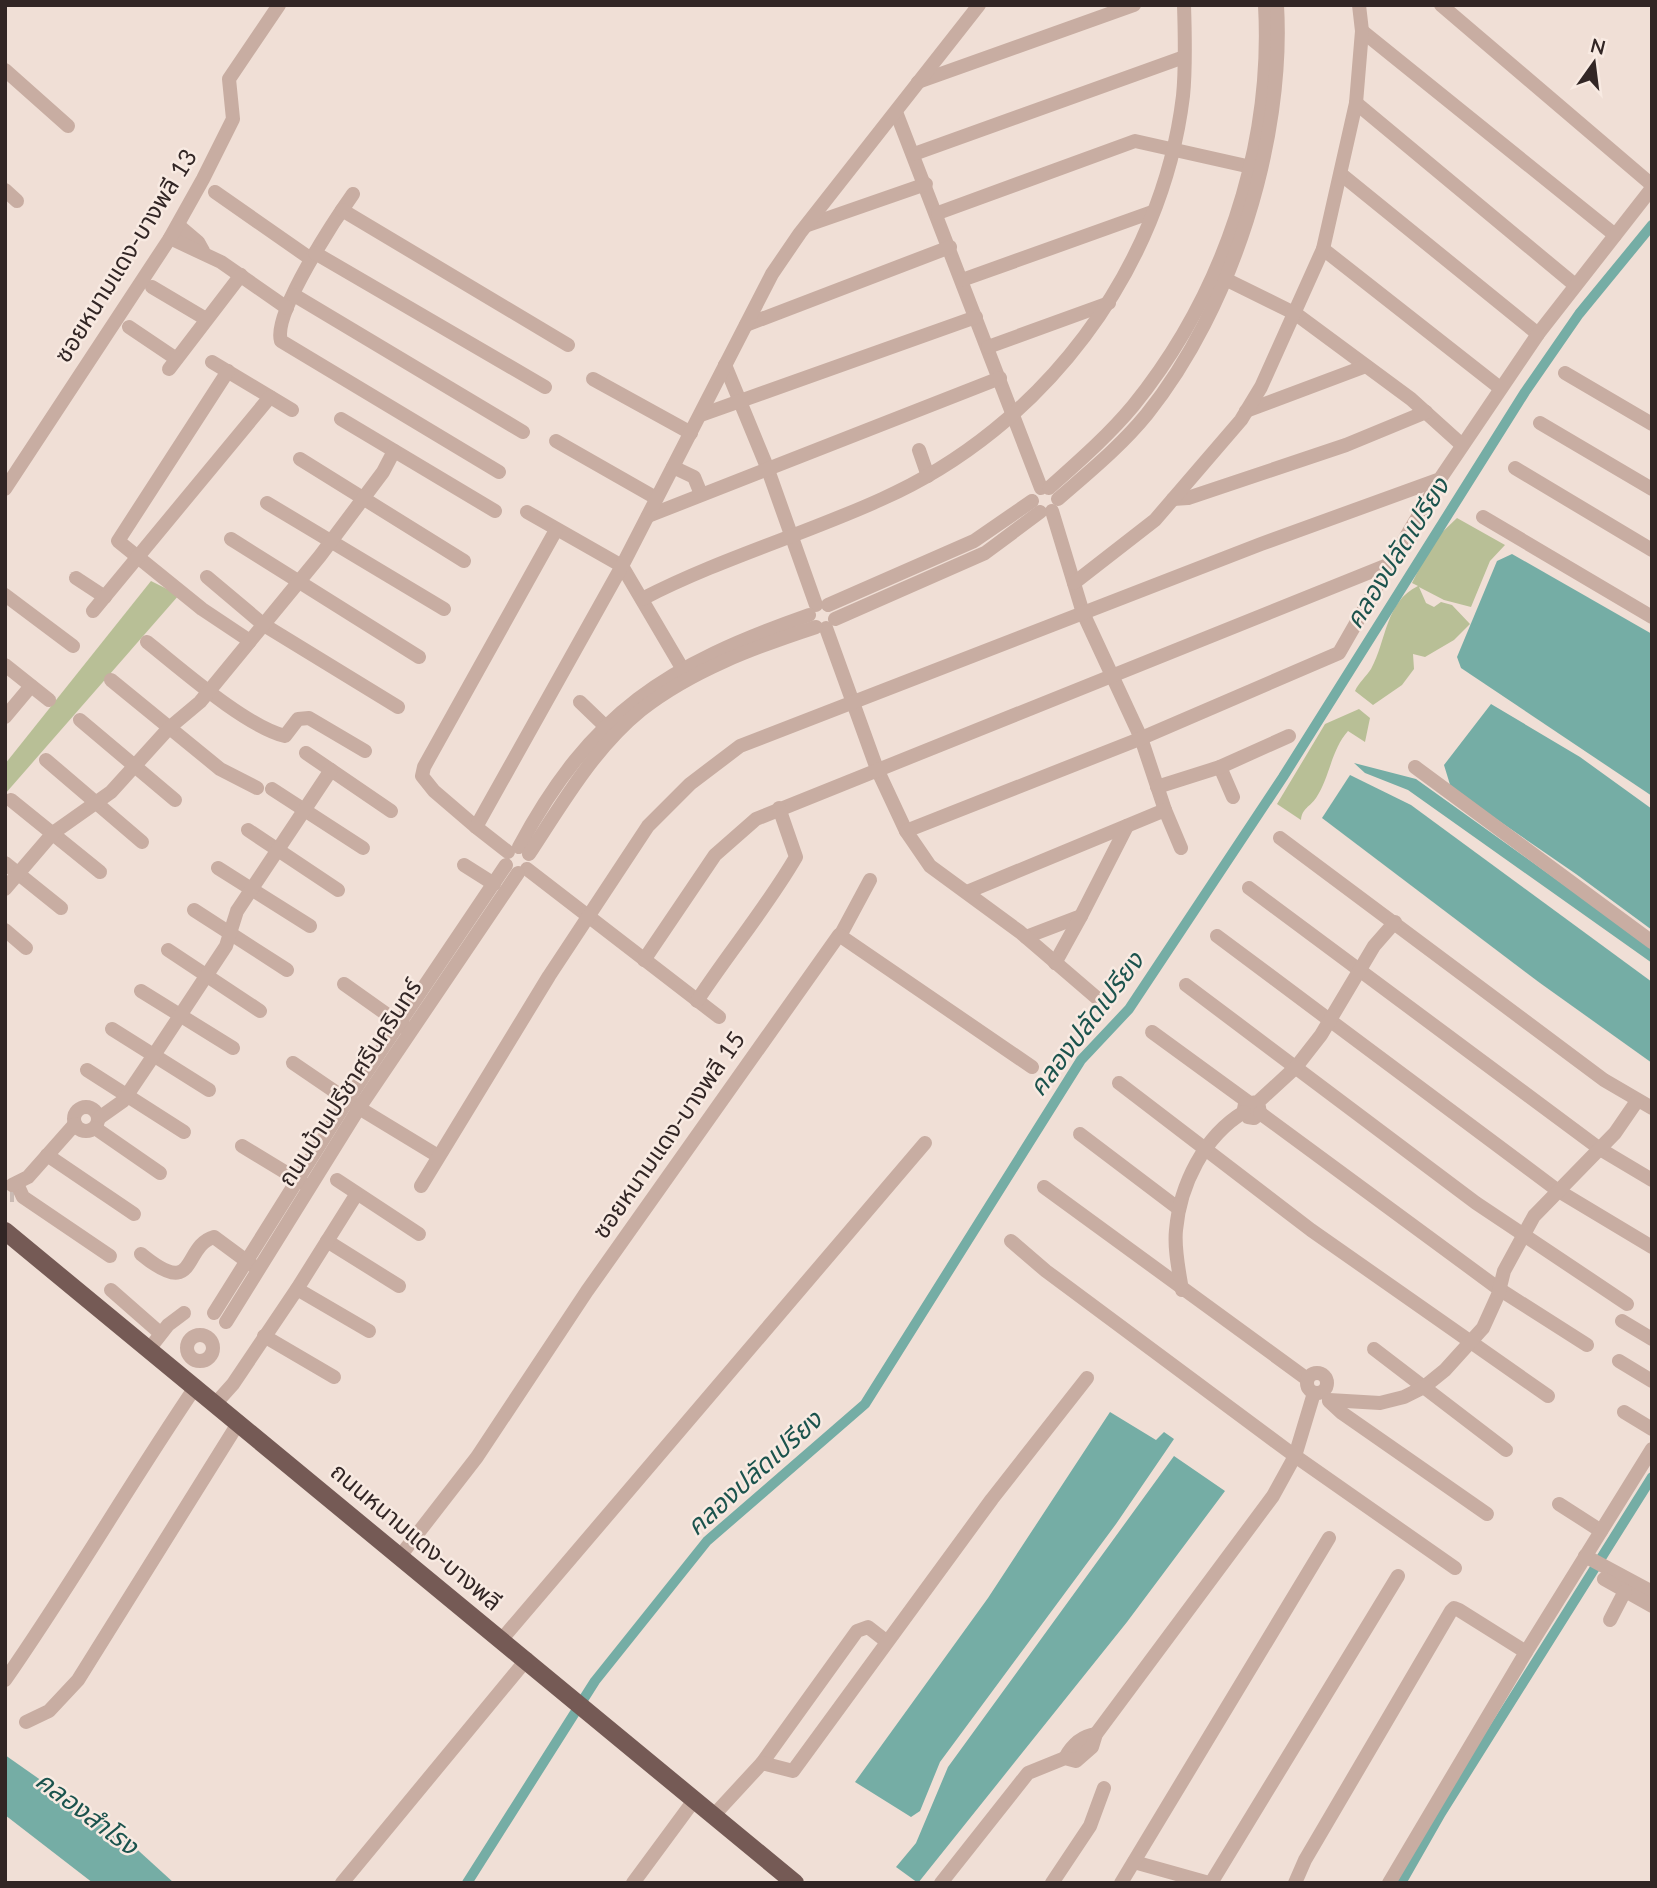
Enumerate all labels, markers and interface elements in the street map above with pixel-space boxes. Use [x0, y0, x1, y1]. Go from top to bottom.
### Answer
north arrow [1559, 28, 1629, 98]
text: N [1588, 33, 1608, 59]
street label: ซอยหนามแดง-บางพลี 13 [47, 143, 202, 367]
water label: คลองปลัดเปรียง [1337, 470, 1456, 634]
water label: คลองปลัดเปรียง [1021, 944, 1150, 1102]
street label: ถนนบ้านปรีชาศรีนครินทร์ [271, 972, 427, 1191]
street label: ซอยหนามแดง-บางพลี 15 [585, 1025, 750, 1243]
water label: คลองปลัดเปรียง [679, 1402, 829, 1542]
street label: ถนนหนามแดง-บางพลี [325, 1456, 509, 1616]
water label: คลองสำโรง [30, 1763, 146, 1862]

